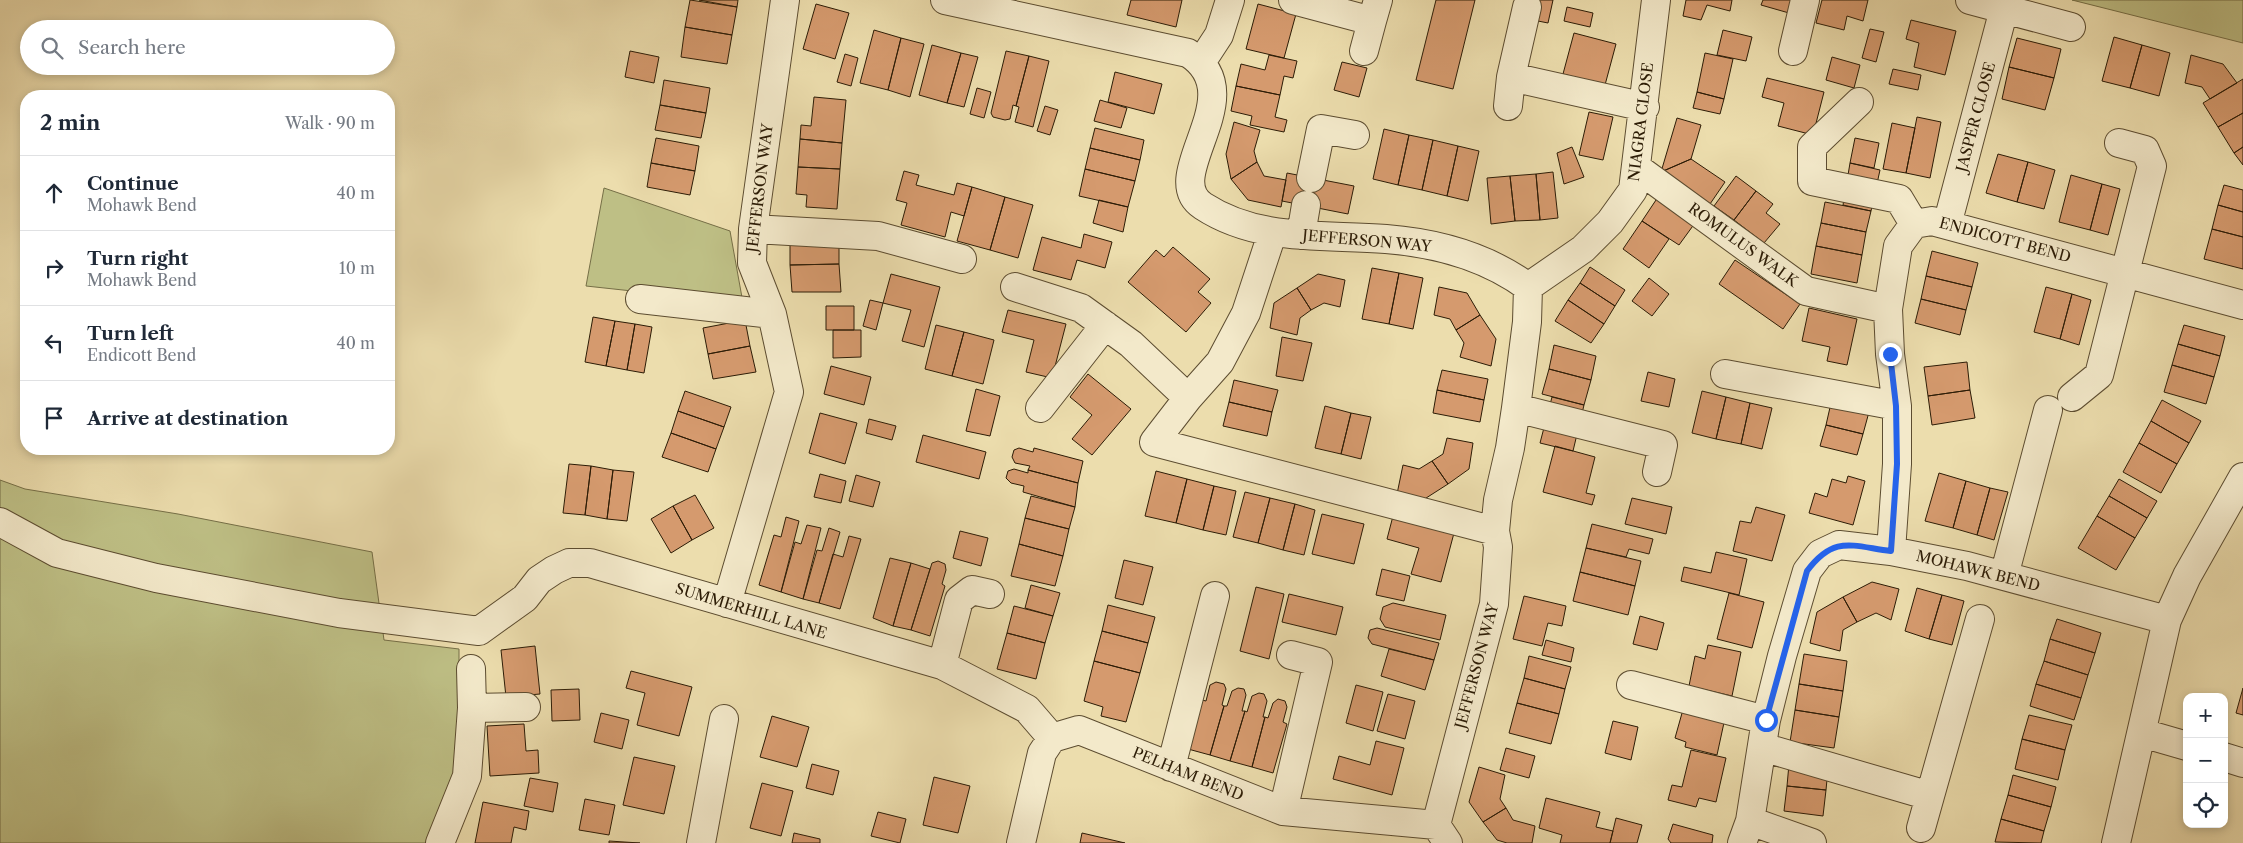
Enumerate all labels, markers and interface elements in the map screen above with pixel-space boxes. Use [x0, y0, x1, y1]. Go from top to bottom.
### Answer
search box [20, 20, 395, 75]
icon: search [38, 34, 66, 62]
text: Search here [78, 36, 186, 59]
street label: JASPER CLOSE [1951, 60, 1999, 176]
street label: NIAGRA CLOSE [1624, 61, 1657, 182]
text: 2 min [40, 110, 100, 135]
text: Walk · 90 m [285, 113, 375, 133]
street label: JEFFERSON WAY [742, 122, 777, 255]
text: Continue [87, 172, 179, 195]
icon: ahead [40, 179, 68, 207]
text: 40 m [336, 183, 375, 203]
text: Mohawk Bend [87, 195, 197, 215]
street label: ROMULUS WALK [1685, 198, 1803, 292]
street label: ENDICOTT BEND [1937, 213, 2073, 266]
street label: JEFFERSON WAY [1300, 225, 1433, 256]
text: Turn right [87, 247, 188, 270]
icon: right [40, 254, 68, 282]
text: 10 m [339, 258, 375, 278]
text: Mohawk Bend [87, 270, 197, 290]
text: Turn left [87, 322, 174, 345]
icon: left [40, 329, 68, 357]
text: 40 m [336, 333, 375, 353]
route end [1879, 343, 1902, 366]
text: Endicott Bend [87, 345, 196, 365]
icon: arrive [40, 404, 68, 432]
text: Arrive at destination [87, 407, 288, 430]
street label: MOHAWK BEND [1914, 546, 2042, 595]
street label: SUMMERHILL LANE [673, 578, 829, 643]
street label: JEFFERSON WAY [1450, 600, 1503, 733]
map controls [2183, 693, 2228, 828]
button: + [2183, 693, 2228, 738]
route start [1755, 709, 1778, 732]
button: − [2183, 738, 2228, 783]
street label: PELHAM BEND [1130, 743, 1247, 805]
button: locate [2183, 783, 2228, 828]

